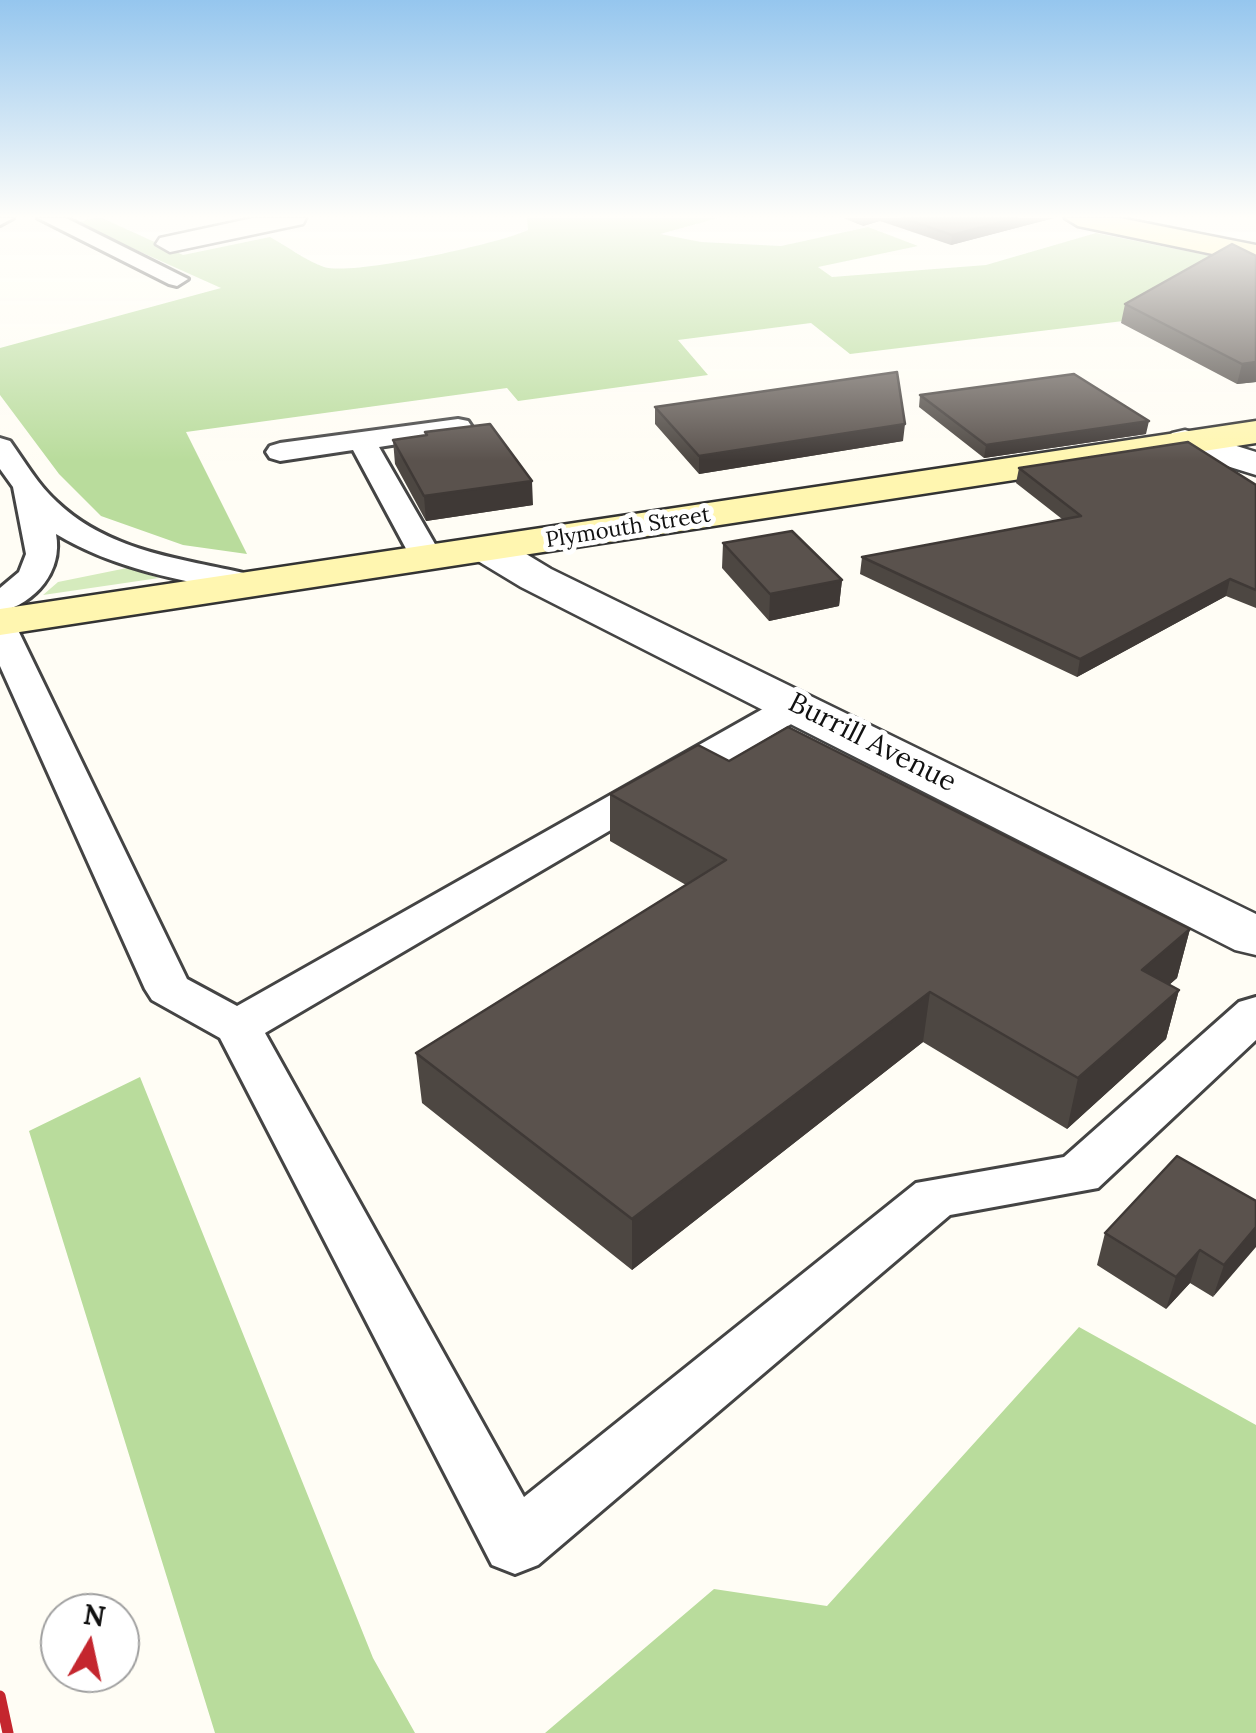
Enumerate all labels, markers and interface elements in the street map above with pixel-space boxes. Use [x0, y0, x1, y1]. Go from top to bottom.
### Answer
street label: Plymouth Street [544, 502, 712, 554]
street label: Burrill Avenue [783, 686, 961, 800]
north arrow [40, 1593, 140, 1693]
text: N [81, 1596, 108, 1635]

